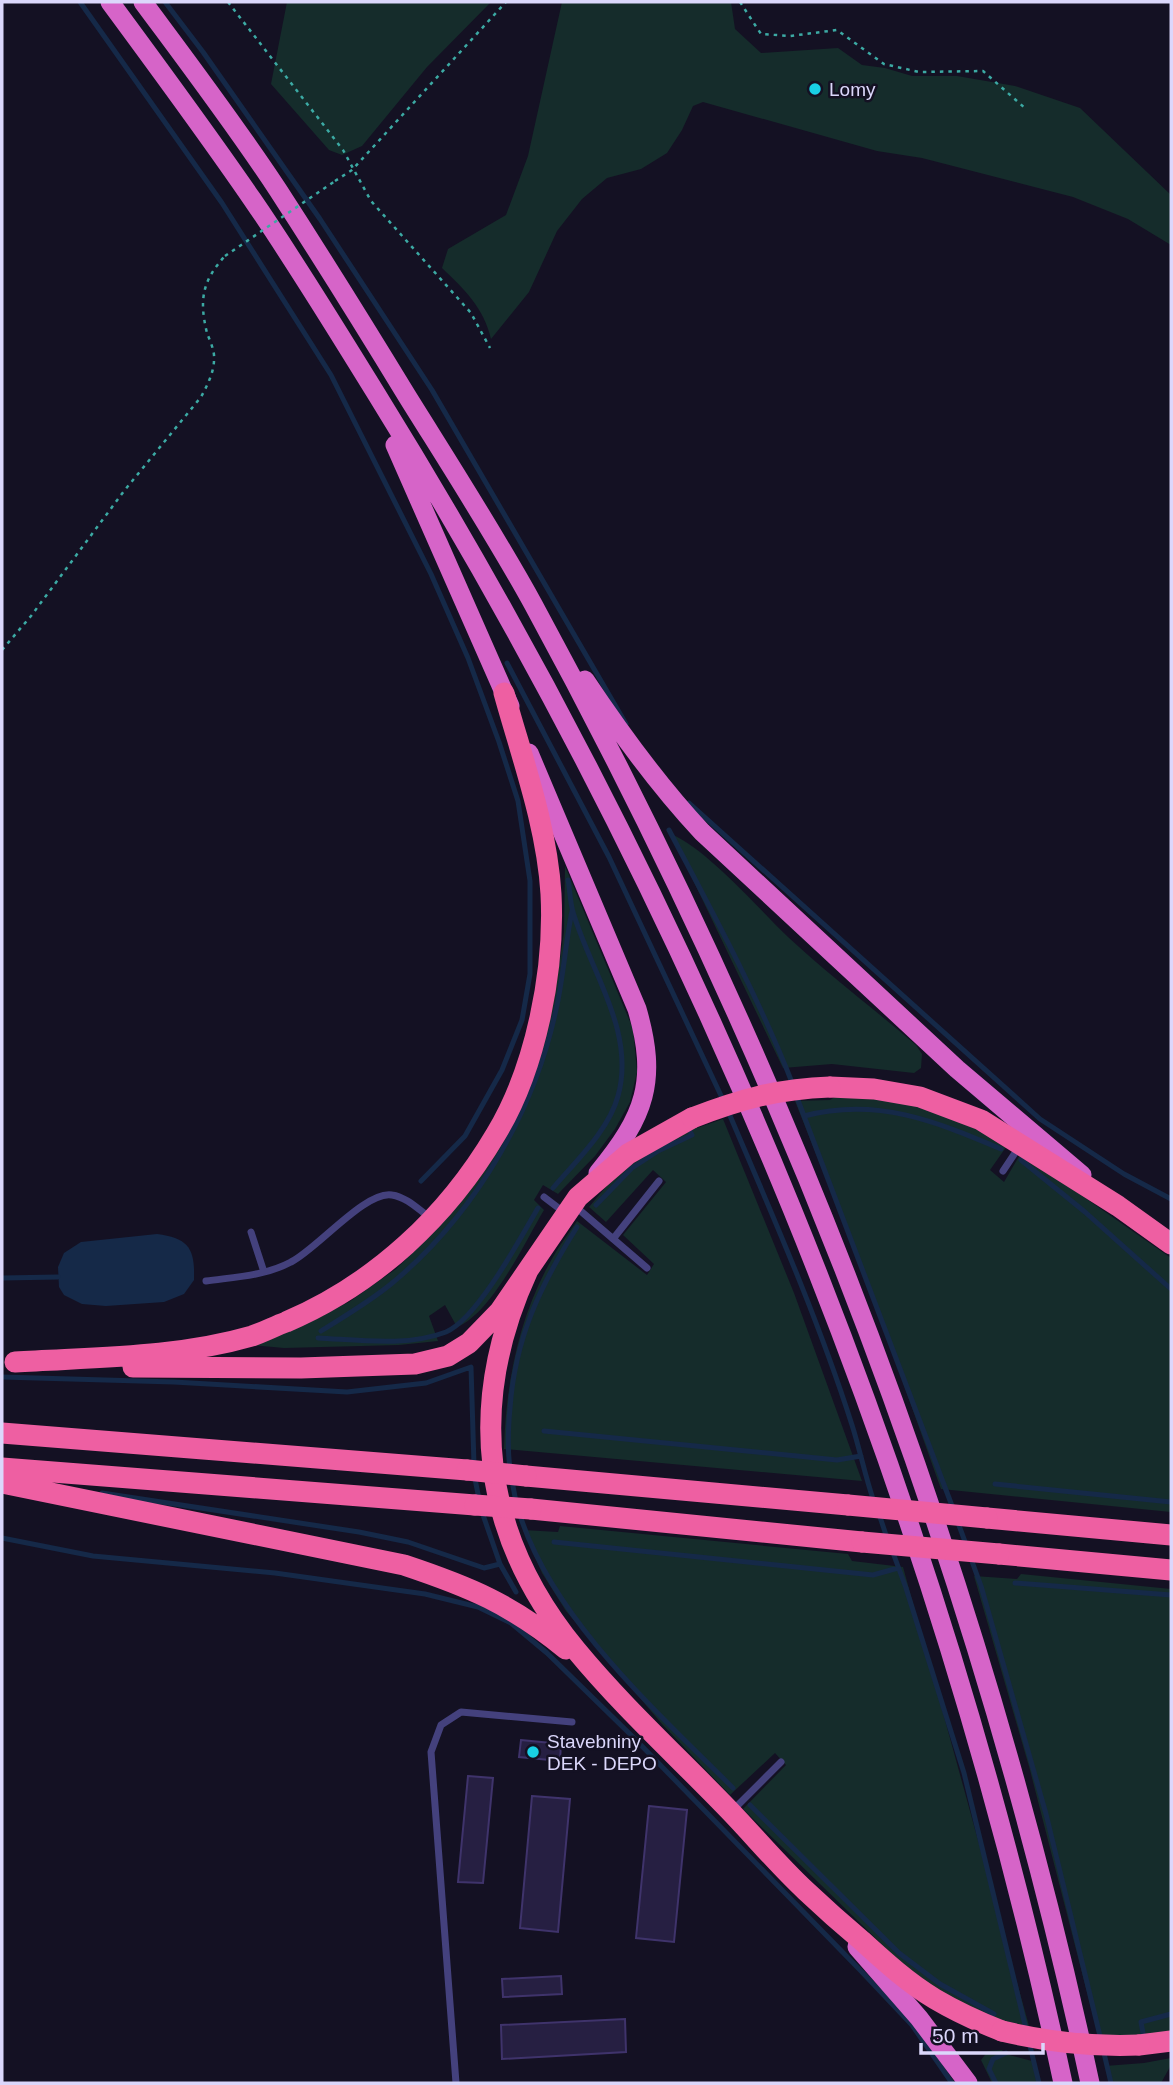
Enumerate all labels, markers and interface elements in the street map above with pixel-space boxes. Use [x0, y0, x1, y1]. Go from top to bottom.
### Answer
place label: Lomy [829, 79, 876, 100]
marker: Lomy [807, 81, 823, 97]
place label: Stavebniny DEK - DEPO [547, 1731, 657, 1774]
marker: Stavebniny DEK - DEPO [525, 1744, 541, 1760]
scale bar [921, 2011, 1044, 2056]
text: 50 m [932, 2024, 979, 2047]

